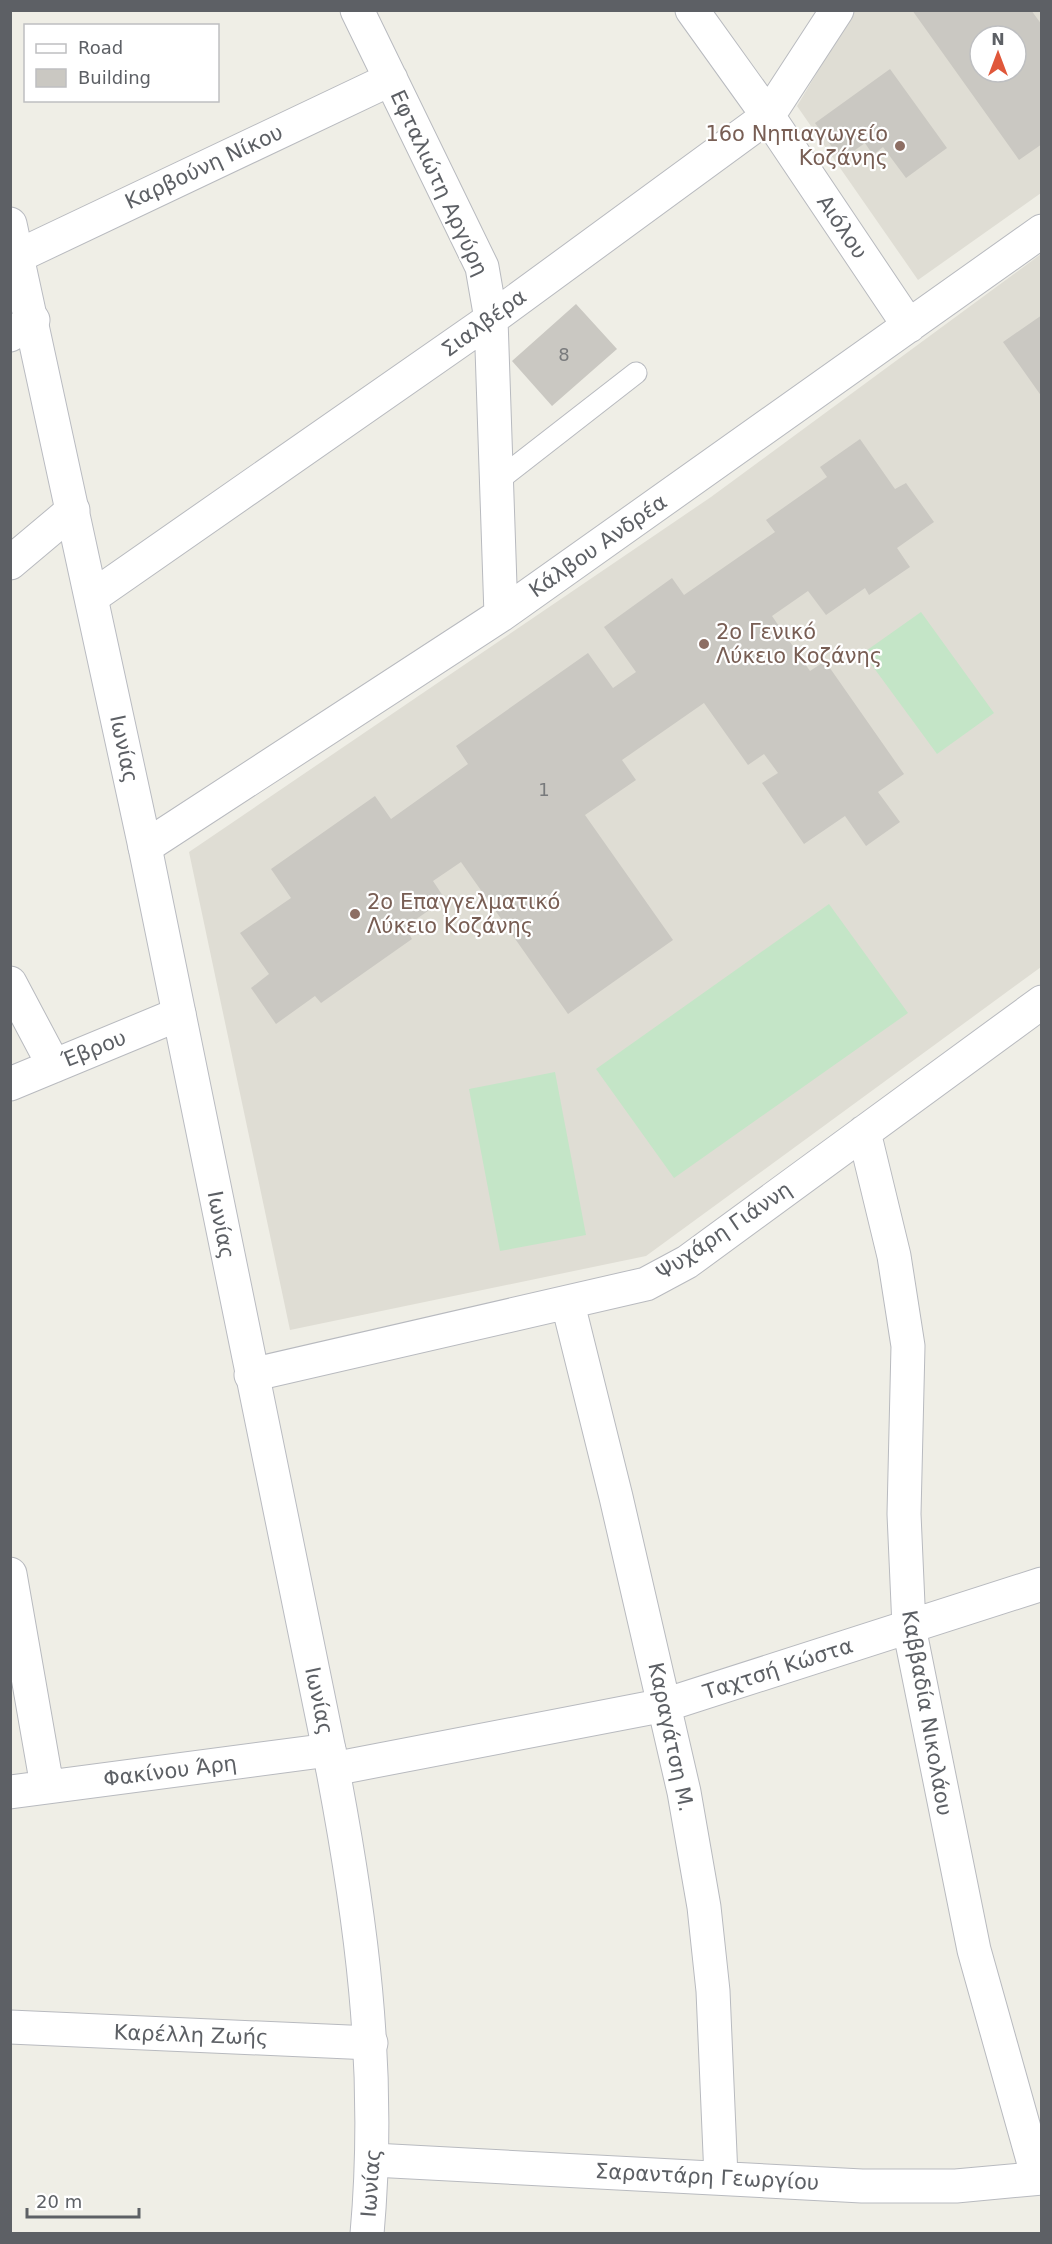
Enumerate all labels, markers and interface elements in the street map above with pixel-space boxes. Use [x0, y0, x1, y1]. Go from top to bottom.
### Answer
legend [24, 24, 219, 102]
north arrow [968, 24, 1028, 84]
text: N [991, 30, 1005, 49]
text: Road [78, 37, 123, 58]
text: Building [78, 67, 151, 88]
street label: Εφταλιώτη Αργύρη [385, 86, 493, 280]
street label: Καρβούνη Νίκου [121, 120, 287, 214]
place label: 16ο Νηπιαγωγείο Κοζάνης [705, 122, 888, 170]
marker: 16ο Νηπιαγωγείο Κοζάνης [893, 139, 907, 153]
street label: Αιόλου [812, 191, 872, 263]
street label: Σιαλβέρα [437, 284, 531, 362]
house number: 8 [558, 344, 570, 365]
street label: Κάλβου Ανδρέα [525, 490, 671, 602]
place label: 2ο Γενικό Λύκειο Κοζάνης [716, 620, 882, 668]
marker: 2ο Γενικό Λύκειο Κοζάνης [697, 637, 711, 651]
street label: Ιωνίας [105, 713, 143, 785]
house number: 1 [538, 779, 550, 800]
place label: 2ο Επαγγελματικό Λύκειο Κοζάνης [367, 890, 560, 938]
marker: 2ο Επαγγελματικό Λύκειο Κοζάνης [348, 907, 362, 921]
street label: Έβρου [57, 1025, 130, 1073]
street label: Ψυχάρη Γιάννη [652, 1177, 796, 1285]
street label: Ιωνίας [203, 1189, 239, 1261]
street label: Καββαδία Νικολάου [897, 1608, 957, 1818]
street label: Ταχτσή Κώστα [699, 1634, 856, 1705]
street label: Καραγάτση Μ. [643, 1660, 699, 1814]
street label: Ιωνίας [300, 1665, 338, 1737]
street label: Φακίνου Άρη [102, 1751, 238, 1791]
street label: Καρέλλη Ζωής [113, 2020, 269, 2050]
street label: Ιωνίας [357, 2148, 385, 2218]
street label: Σαραντάρη Γεωργίου [594, 2159, 820, 2195]
scale bar [27, 2181, 140, 2219]
text: 20 m [36, 2191, 82, 2212]

